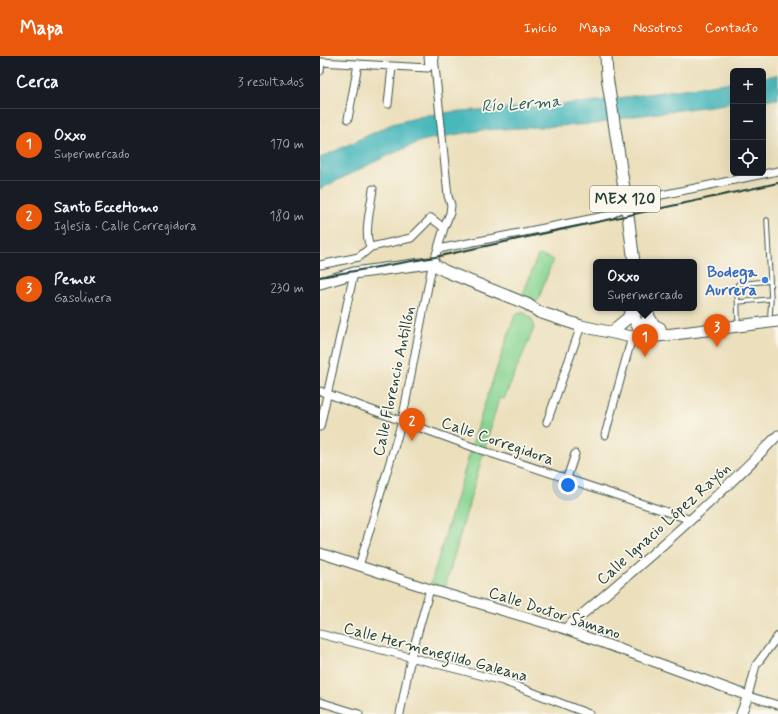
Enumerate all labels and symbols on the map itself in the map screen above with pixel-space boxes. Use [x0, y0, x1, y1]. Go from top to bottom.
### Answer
water label: Río Lerma [480, 90, 563, 118]
road number: MEX 120 [590, 186, 660, 212]
place label: Bodega Aurrera [705, 262, 757, 301]
marker: Bodega Aurrera [760, 275, 770, 285]
street label: Calle Florencio Antillón [368, 304, 421, 458]
pin: 3 [704, 314, 730, 347]
pin: 1 [632, 324, 658, 357]
pin: 2 [399, 408, 425, 441]
street label: Calle Corregidora [438, 412, 557, 471]
street label: Calle Ignacio López Rayón [593, 458, 736, 590]
your location [558, 475, 578, 495]
street label: Calle Doctor Sámano [486, 582, 623, 645]
street label: Calle Hermenegildo Galeana [341, 618, 530, 688]

